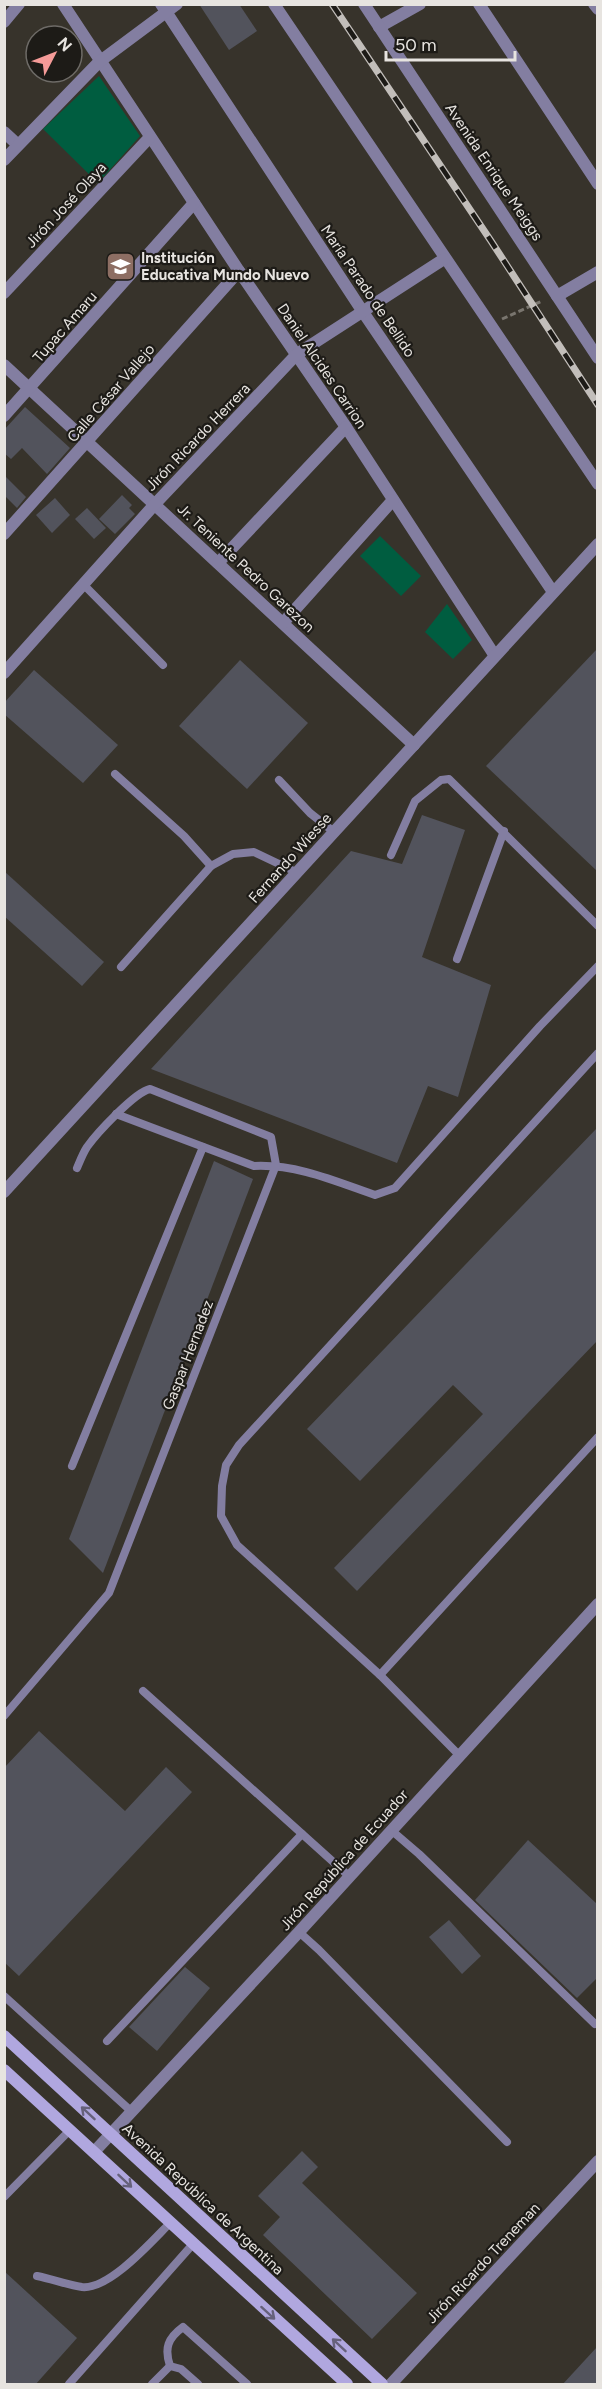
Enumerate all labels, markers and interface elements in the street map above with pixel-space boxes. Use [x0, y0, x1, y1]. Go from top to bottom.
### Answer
north arrow [24, 24, 84, 84]
scale bar [386, 24, 515, 62]
text: N [54, 33, 76, 55]
text: 50 m [395, 34, 437, 56]
street label: Avenida Enrique Meiggs [441, 100, 547, 244]
street label: Jirón José Olaya [22, 159, 110, 251]
street label: María Parado de Bellido [317, 221, 419, 361]
place label: Institución Educativa Mundo Nuevo [141, 249, 309, 284]
school or university icon: Institución Educativa Mundo Nuevo [104, 251, 136, 283]
street label: Tupac Amaru [29, 288, 101, 366]
street label: Daniel Alcides Carrion [273, 300, 371, 432]
street label: Calle César Vallejo [63, 340, 159, 446]
street label: Jirón Ricardo Herrera [142, 380, 254, 494]
street label: Jr. Teniente Pedro Garezon [174, 500, 318, 636]
street label: Fernando Wiesse [245, 809, 335, 907]
street label: Gaspar Hernadez [159, 1298, 217, 1412]
street label: Jirón República de Ecuador [276, 1786, 412, 1934]
one-way arrow [80, 2106, 95, 2120]
street label: Avenida República de Argentina [119, 2119, 287, 2279]
one-way arrow [117, 2173, 132, 2188]
street label: Jirón Ricardo Treneman [422, 2199, 544, 2327]
one-way arrow [260, 2306, 275, 2320]
one-way arrow [332, 2338, 347, 2352]

